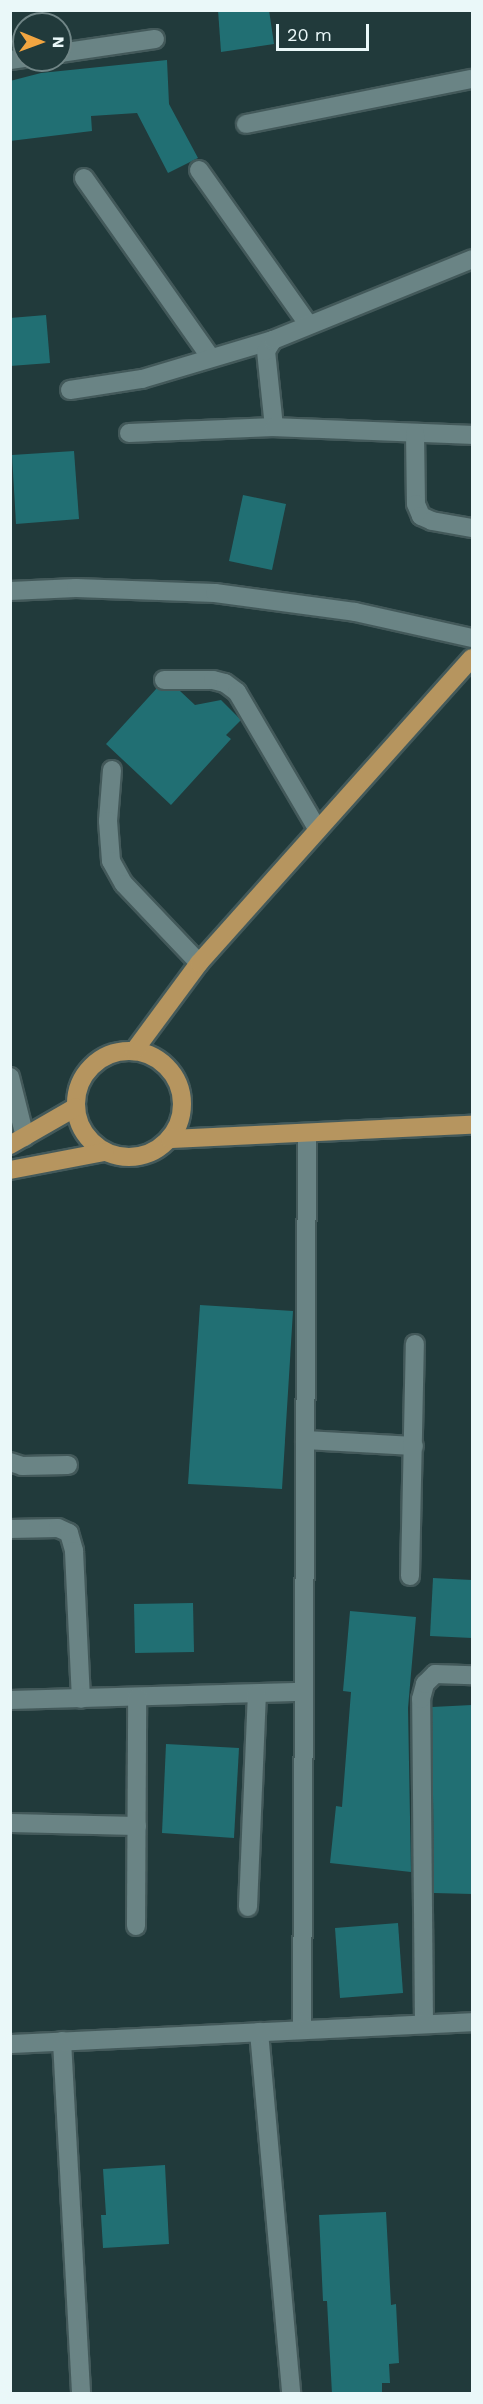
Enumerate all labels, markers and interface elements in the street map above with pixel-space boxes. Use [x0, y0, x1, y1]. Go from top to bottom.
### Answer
north arrow [12, 12, 72, 72]
scale bar [279, 12, 372, 50]
text: 20 m [287, 24, 332, 45]
text: N [49, 36, 68, 48]

